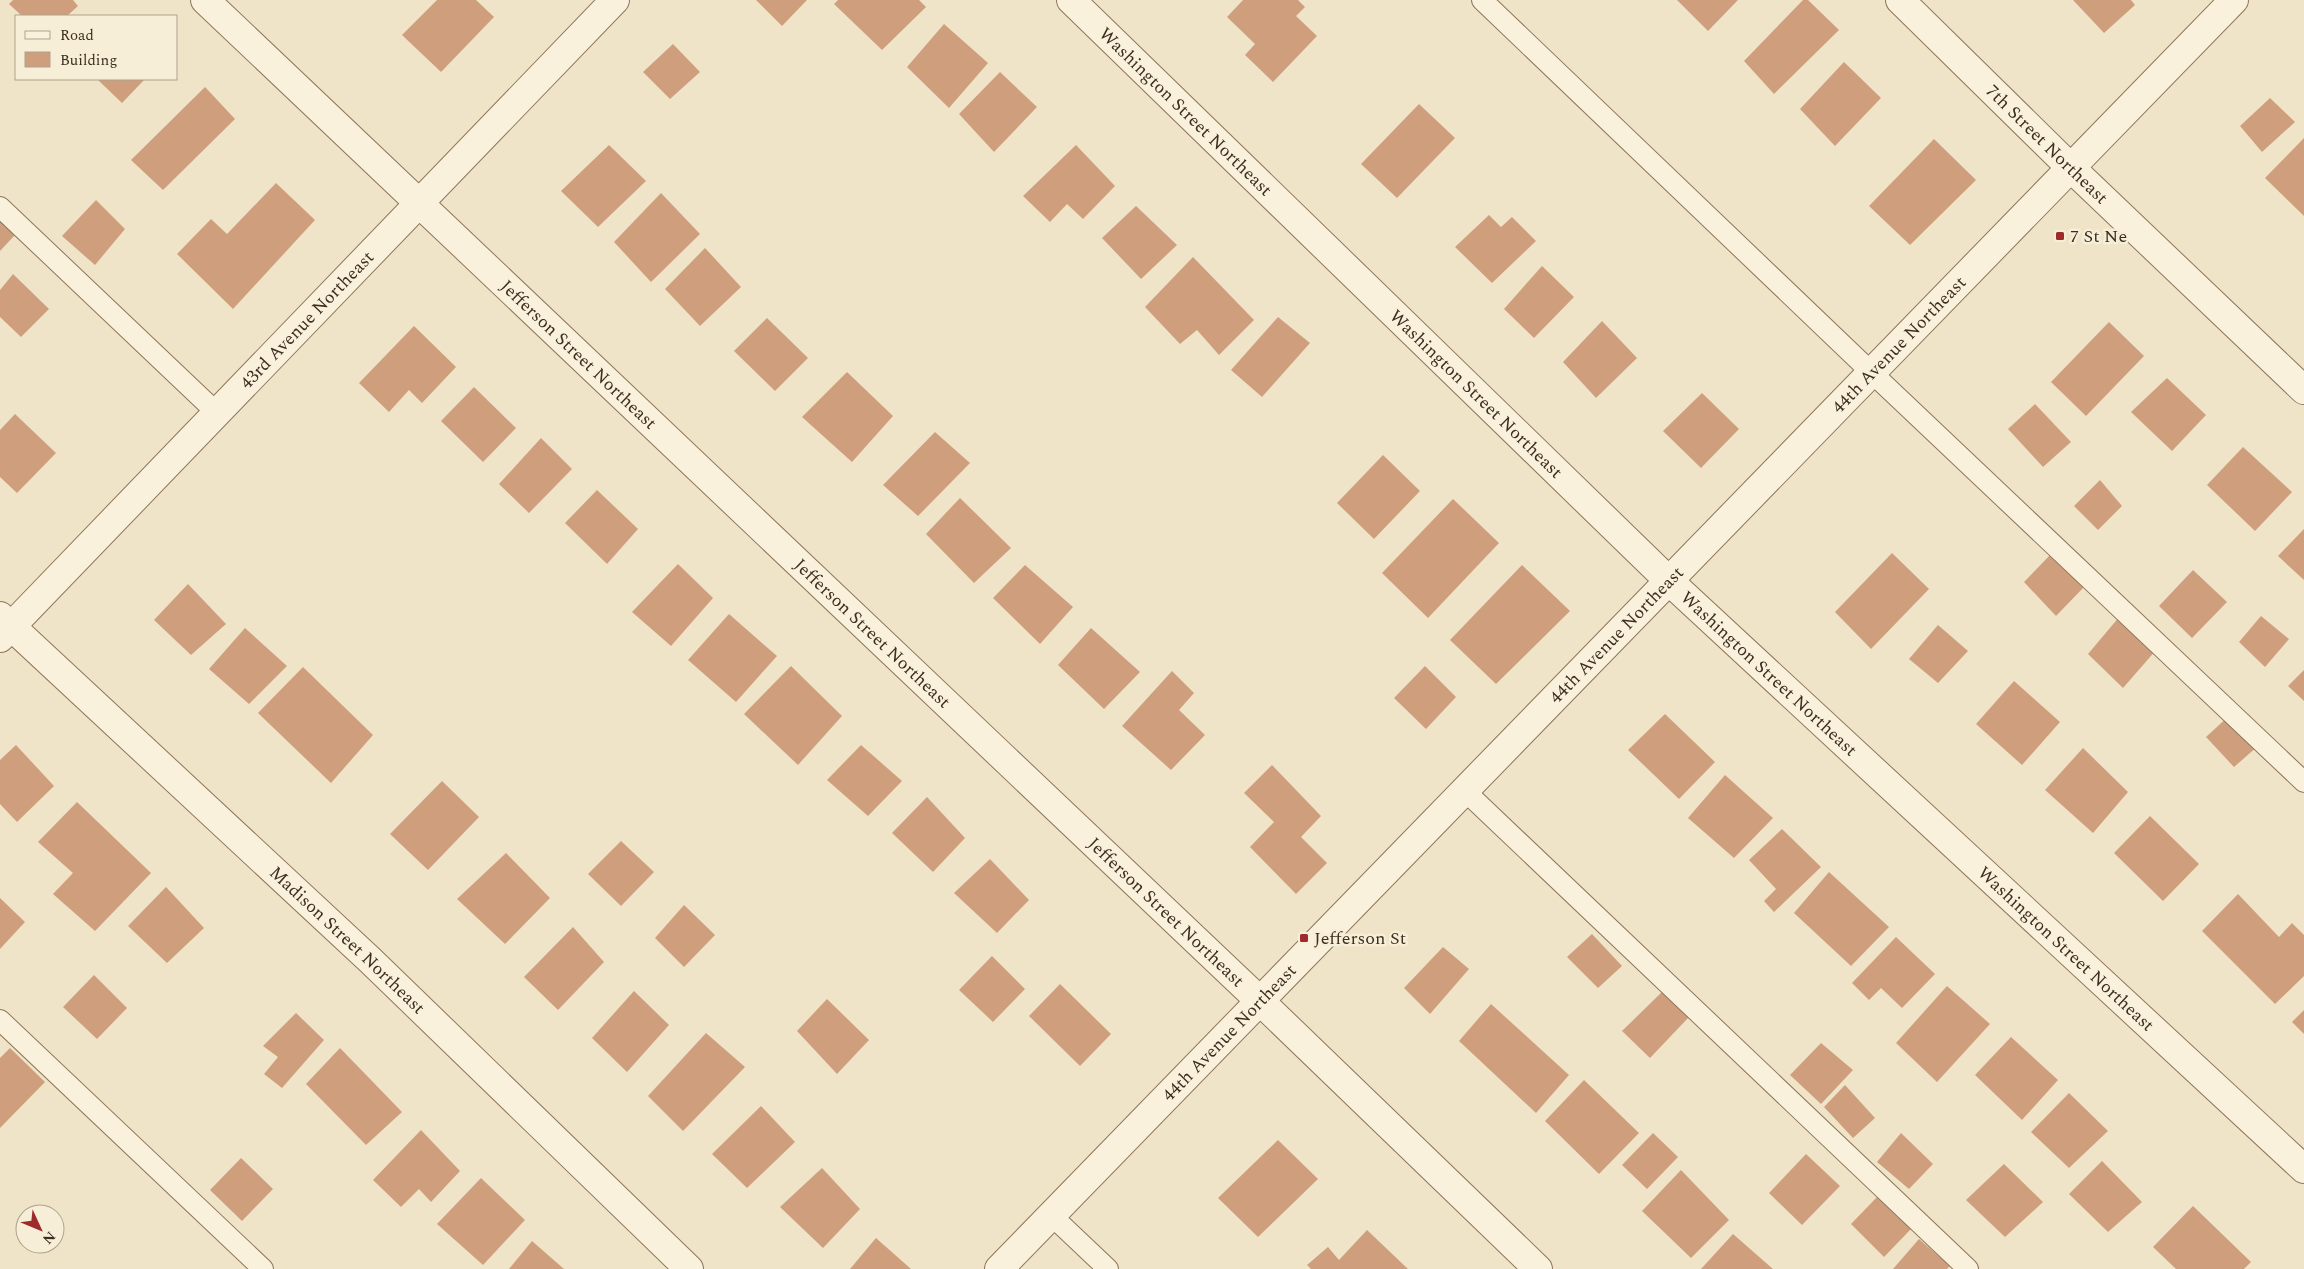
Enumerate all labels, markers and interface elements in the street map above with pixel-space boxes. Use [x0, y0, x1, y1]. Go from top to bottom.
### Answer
legend [15, 15, 178, 80]
street label: Washington Street Northeast [1093, 21, 1279, 202]
text: Road [60, 24, 94, 47]
text: Building [60, 49, 117, 72]
street label: 7th Street Northeast [1980, 78, 2115, 210]
place label: 7 St Ne [2070, 223, 2127, 250]
marker: 7 St Ne [2054, 230, 2066, 242]
street label: 43rd Avenue Northeast [233, 244, 380, 395]
street label: 44th Avenue Northeast [1825, 270, 1972, 420]
street label: Jefferson Street Northeast [494, 273, 663, 436]
street label: Washington Street Northeast [1383, 303, 1569, 484]
street label: Jefferson Street Northeast [788, 552, 957, 714]
street label: 44th Avenue Northeast [1543, 560, 1690, 710]
street label: Washington Street Northeast [1674, 585, 1864, 763]
street label: Jefferson Street Northeast [1082, 831, 1251, 993]
street label: Madison Street Northeast [263, 859, 432, 1020]
street label: Washington Street Northeast [1972, 860, 2161, 1038]
place label: Jefferson St [1314, 925, 1406, 952]
marker: Jefferson St [1298, 932, 1310, 944]
street label: 44th Avenue Northeast [1156, 957, 1303, 1108]
north arrow [15, 1204, 65, 1254]
text: N [37, 1226, 61, 1249]

